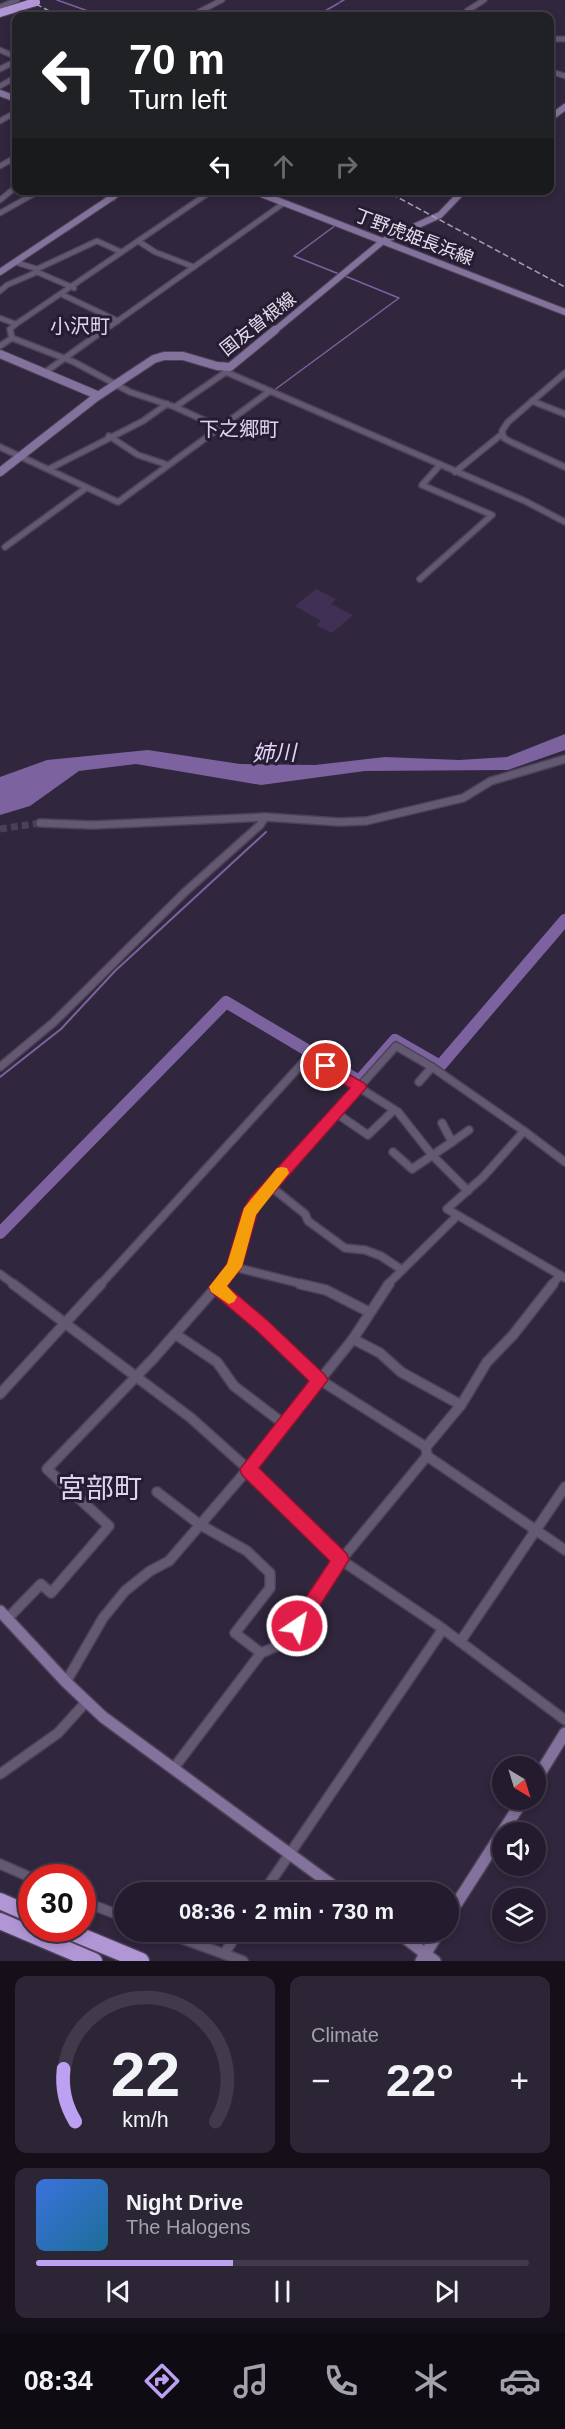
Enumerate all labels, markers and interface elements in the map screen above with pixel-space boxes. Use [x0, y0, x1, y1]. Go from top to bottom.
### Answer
icon: left [30, 36, 108, 114]
text: 70 m [129, 36, 225, 83]
text: Turn left [129, 85, 227, 115]
icon: left [204, 150, 237, 183]
icon: ahead [267, 150, 300, 183]
icon: right [330, 150, 363, 183]
street label: 丁野虎姫長浜線 [352, 205, 476, 269]
street label: 国友曽根線 [216, 288, 300, 360]
district label: 小沢町 [50, 315, 110, 337]
district label: 下之郷町 [199, 418, 279, 440]
water label: 姉川 [252, 740, 298, 766]
pin [300, 1040, 351, 1091]
icon: arrive [309, 1049, 342, 1082]
district label: 宮部町 [58, 1473, 142, 1504]
position arrow [265, 1594, 329, 1658]
north arrow [492, 1756, 546, 1810]
map controls [492, 1756, 546, 1942]
button: sound [492, 1822, 546, 1876]
speed limit sign: 30 [18, 1864, 96, 1942]
button: layers [492, 1888, 546, 1942]
text: 08:36 · 2 min · 730 m [179, 1899, 394, 1924]
text: Climate [311, 2024, 379, 2046]
text: 22 [110, 2040, 180, 2109]
text: 22° [386, 2055, 454, 2106]
text: − [311, 2062, 330, 2099]
text: + [510, 2062, 529, 2099]
text: km/h [122, 2108, 168, 2132]
text: Night Drive [126, 2190, 243, 2215]
text: The Halogens [126, 2216, 251, 2238]
icon: previous [102, 2275, 135, 2308]
icon: pause [266, 2275, 299, 2308]
icon: next [430, 2275, 463, 2308]
icon: directions [141, 2360, 183, 2402]
icon: music [230, 2360, 272, 2402]
icon: phone [320, 2360, 362, 2402]
icon: climate [410, 2360, 452, 2402]
icon: car [499, 2360, 541, 2402]
text: 08:34 [24, 2366, 93, 2396]

